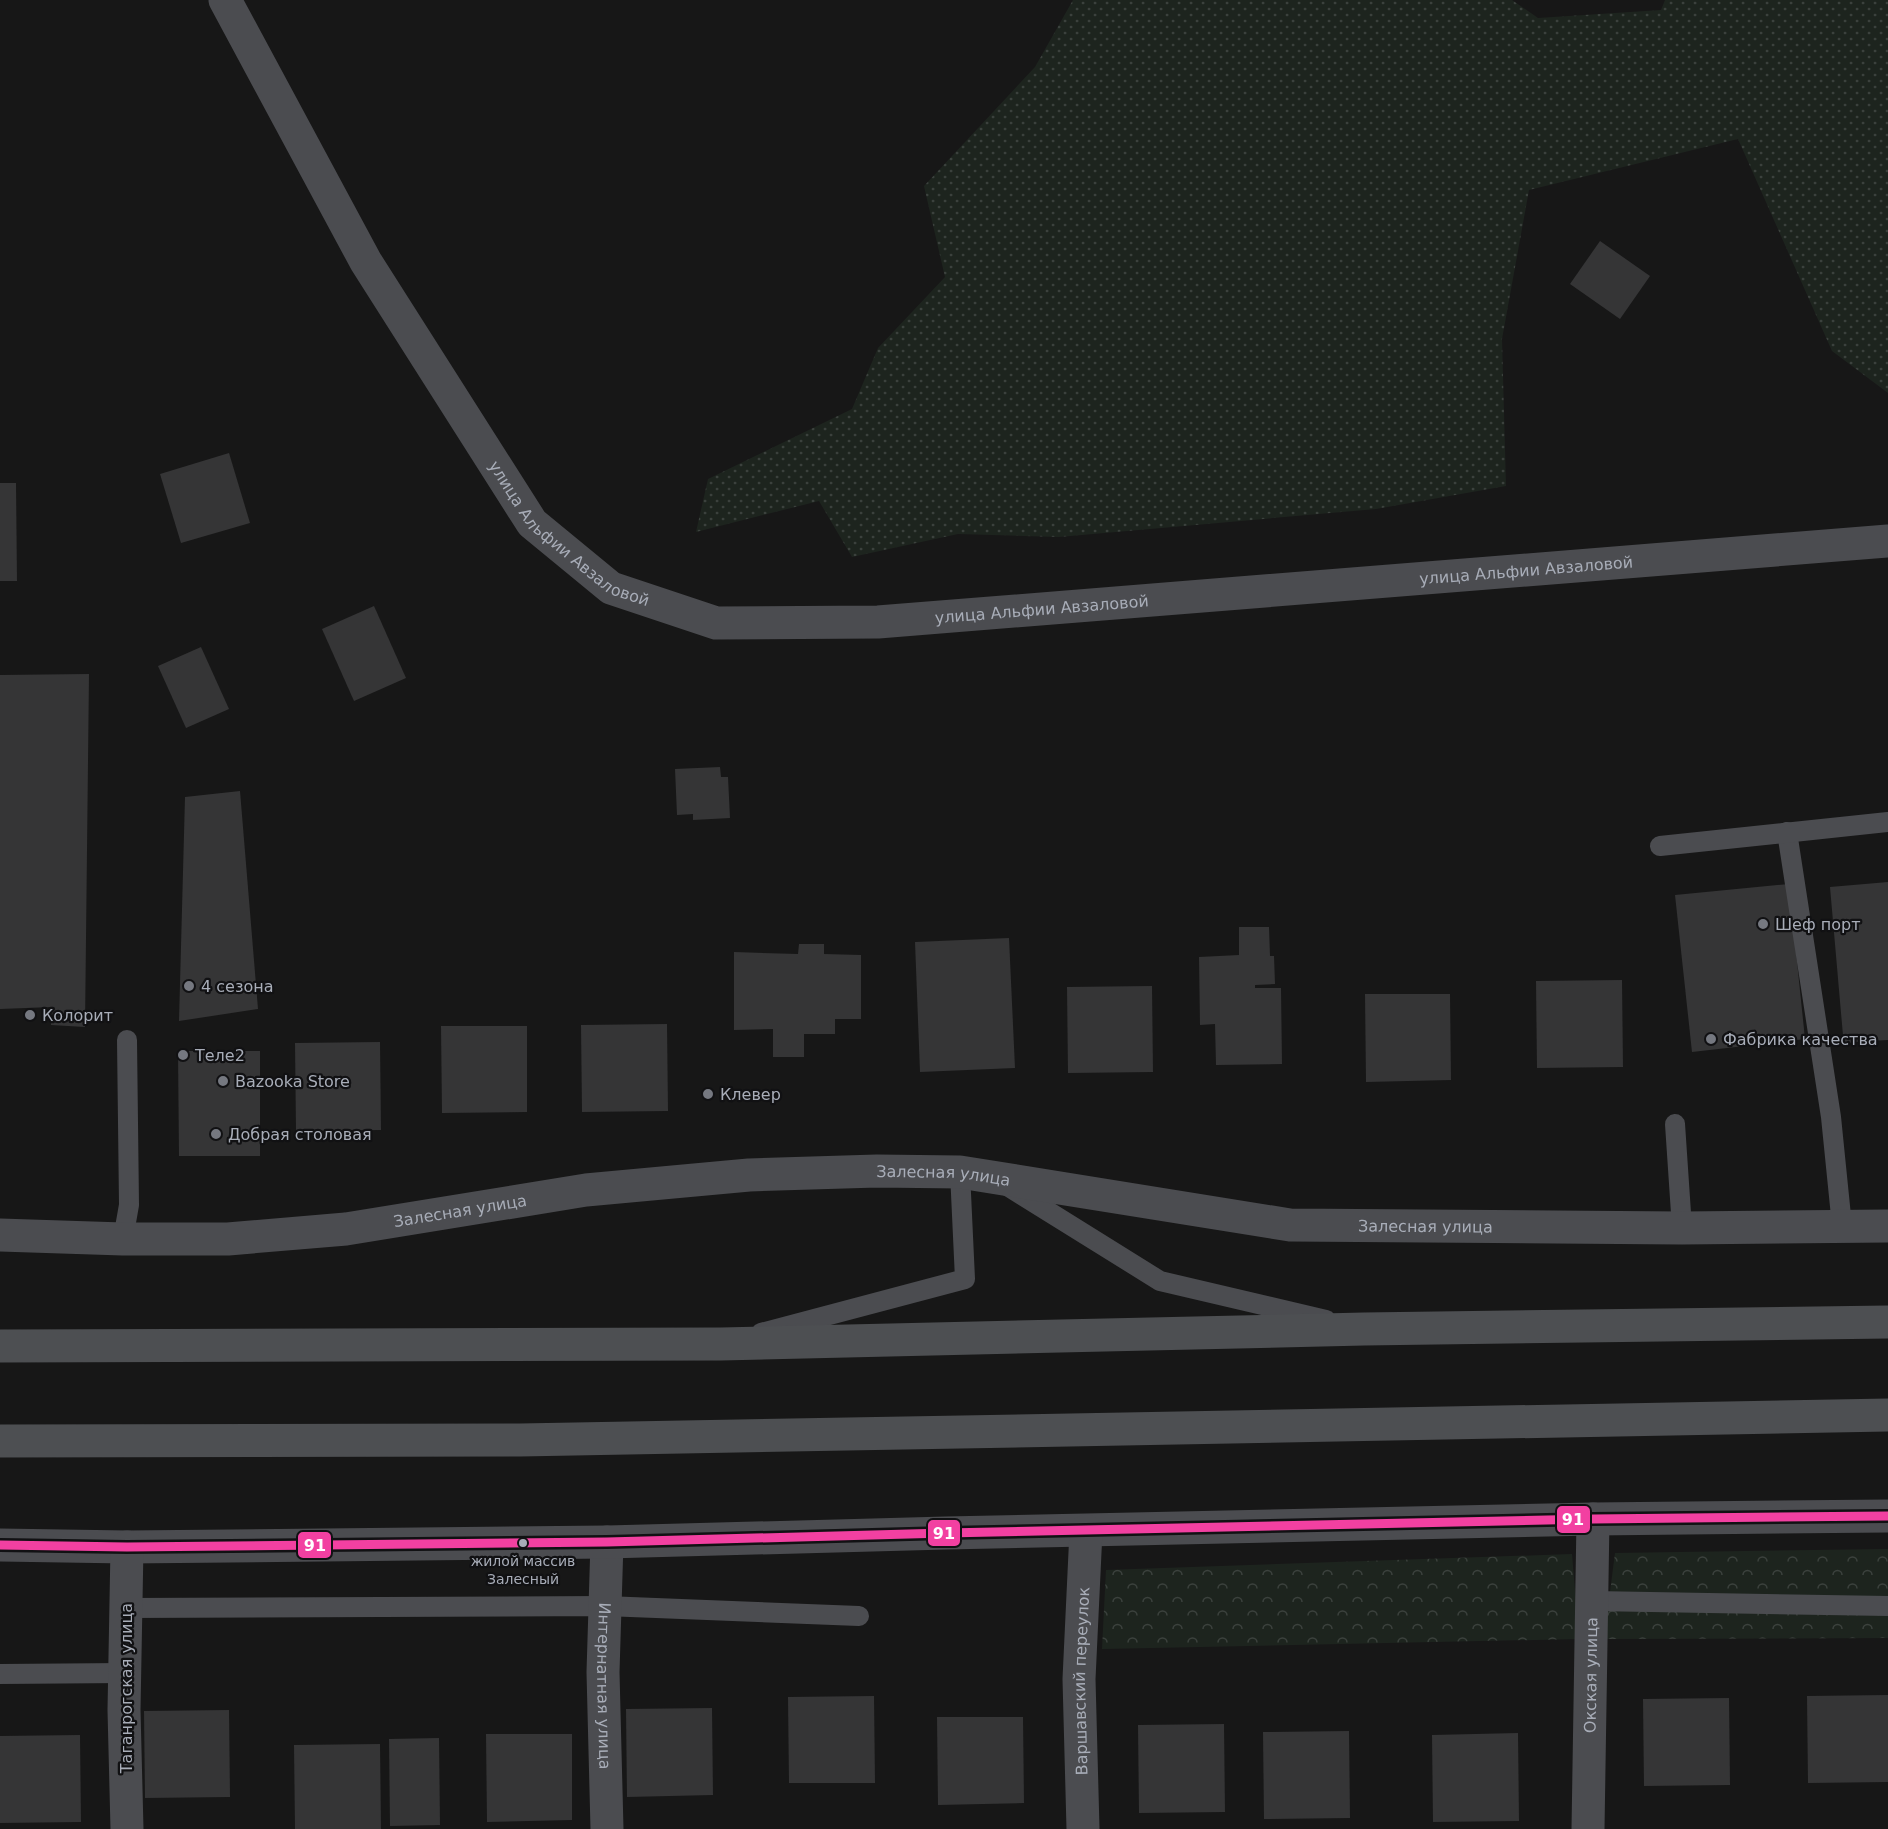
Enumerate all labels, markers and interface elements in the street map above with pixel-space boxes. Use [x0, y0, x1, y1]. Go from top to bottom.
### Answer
street label: улица Альфии Авзаловой [485, 457, 652, 610]
street label: улица Альфии Авзаловой [1418, 552, 1634, 589]
street label: улица Альфии Авзаловой [934, 591, 1149, 627]
place label: Шеф порт [1775, 915, 1860, 934]
marker: Шеф порт [1756, 917, 1770, 931]
place label: 4 сезона [201, 977, 273, 996]
marker: 4 сезона [182, 979, 196, 993]
place label: Колорит [42, 1006, 113, 1025]
marker: Колорит [23, 1008, 37, 1022]
place label: Фабрика качества [1723, 1030, 1878, 1049]
marker: Фабрика качества [1704, 1032, 1718, 1046]
place label: Теле2 [194, 1046, 245, 1065]
marker: Теле2 [176, 1048, 190, 1062]
place label: Bazooka Store [235, 1072, 350, 1091]
marker: Bazooka Store [216, 1074, 230, 1088]
place label: Клевер [720, 1085, 781, 1104]
marker: Клевер [701, 1087, 715, 1101]
place label: Добрая столовая [228, 1125, 372, 1144]
marker: Добрая столовая [209, 1127, 223, 1141]
street label: Залесная улица [876, 1162, 1012, 1190]
street label: Залесная улица [392, 1191, 528, 1231]
street label: Залесная улица [1358, 1217, 1493, 1237]
line badge: 91 [1556, 1505, 1591, 1534]
text: 91 [1562, 1510, 1584, 1529]
line badge: 91 [927, 1519, 961, 1547]
text: 91 [933, 1524, 955, 1543]
line badge: 91 [297, 1531, 332, 1559]
text: 91 [304, 1536, 326, 1555]
marker: жилой массив Залесный [517, 1537, 529, 1549]
place label: жилой массив Залесный [471, 1553, 575, 1587]
street label: Варшавский переулок [1070, 1586, 1093, 1776]
street label: Интернатная улица [593, 1602, 614, 1770]
street label: Таганрогская улица [117, 1603, 136, 1774]
street label: Окская улица [1581, 1617, 1601, 1733]

